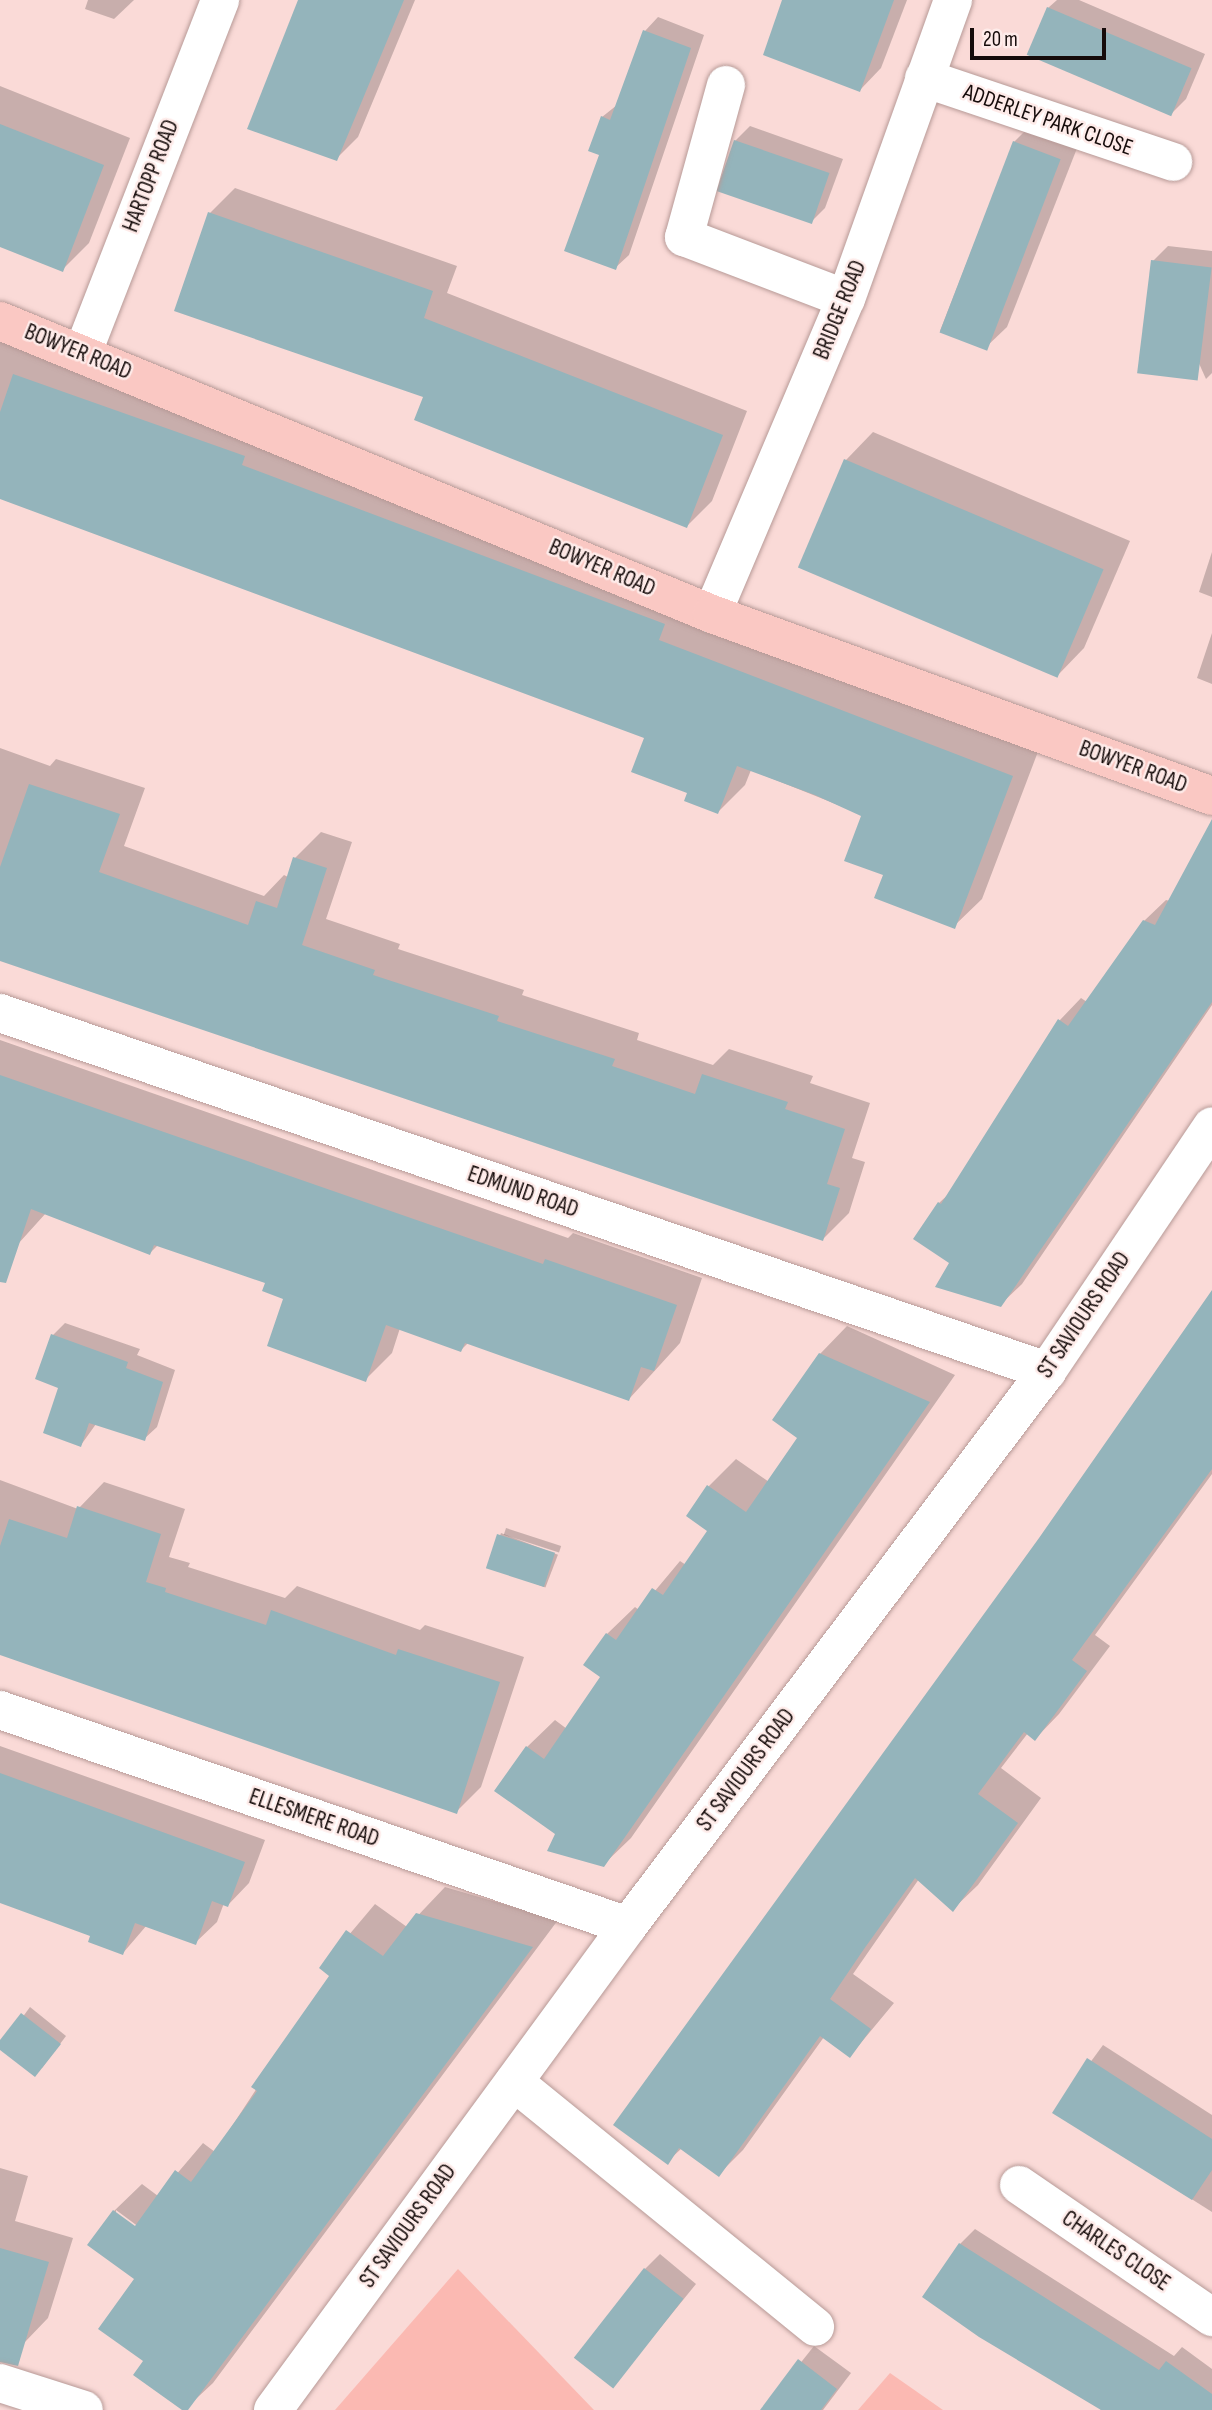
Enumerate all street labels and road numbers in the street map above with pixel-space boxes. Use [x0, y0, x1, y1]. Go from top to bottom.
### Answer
street label: ADDERLEY PARK CLOSE [960, 78, 1136, 162]
street label: HARTOPP ROAD [117, 116, 185, 236]
street label: BRIDGE ROAD [808, 256, 872, 364]
street label: BOWYER ROAD [21, 318, 135, 386]
street label: BOWYER ROAD [545, 533, 659, 603]
street label: BOWYER ROAD [1075, 735, 1191, 799]
street label: EDMUND ROAD [464, 1160, 582, 1224]
street label: ST SAVIOURS ROAD [1032, 1247, 1136, 1383]
street label: ST SAVIOURS ROAD [691, 1703, 801, 1837]
street label: ELLESMERE ROAD [245, 1783, 383, 1853]
street label: ST SAVIOURS ROAD [354, 2159, 462, 2293]
street label: CHARLES CLOSE [1057, 2205, 1175, 2297]

